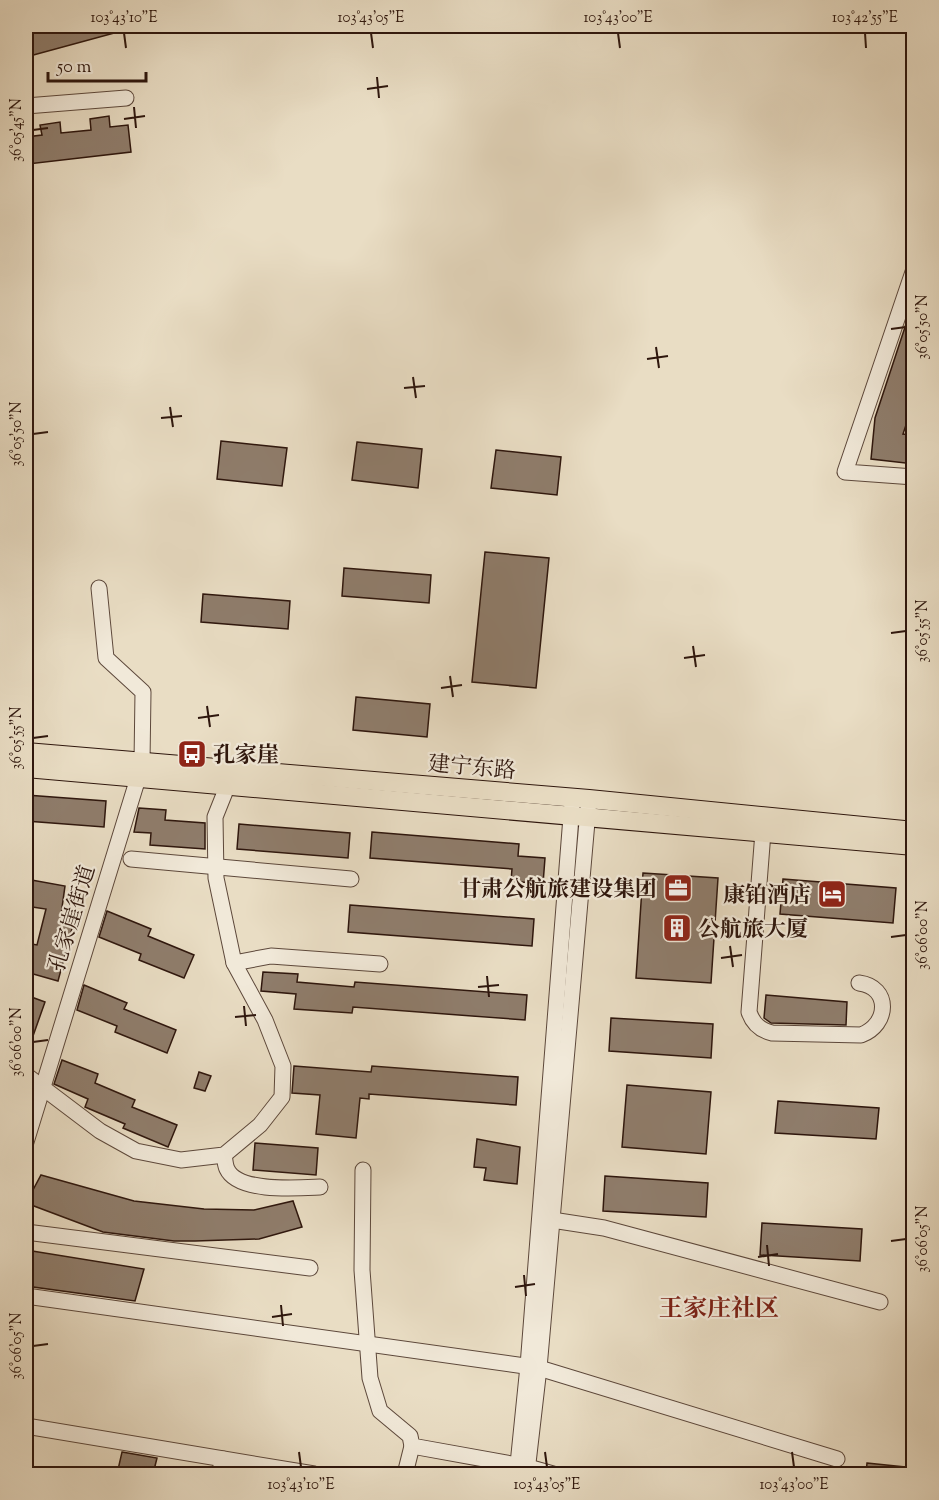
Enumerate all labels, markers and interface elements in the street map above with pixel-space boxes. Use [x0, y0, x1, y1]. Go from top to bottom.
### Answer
text: 103°43'10"E [90, 8, 158, 29]
text: 103°43'05"E [338, 8, 404, 29]
text: 103°43'00"E [583, 8, 653, 29]
text: 103°42'55"E [832, 8, 898, 29]
scale bar [48, 45, 146, 83]
text: 50 m [56, 55, 92, 81]
text: 36°05'45"N [7, 98, 28, 162]
text: 36°05'50"N [913, 294, 934, 360]
text: 36°05'50"N [7, 401, 28, 467]
text: 36°05'55"N [913, 600, 934, 662]
text: 36°05'55"N [7, 707, 28, 769]
bus stop icon: 孔家崖 [176, 738, 208, 770]
place label: 孔家崖 [213, 741, 279, 773]
street label: 建宁东路 [427, 749, 517, 789]
street label: 孔家崖街道 [42, 862, 105, 976]
office icon: 甘肃公航旅建设集团 [662, 872, 694, 904]
place label: 甘肃公航旅建设集团 [459, 875, 657, 907]
hotel icon: 康铂酒店 [816, 878, 848, 910]
place label: 康铂酒店 [723, 881, 811, 913]
text: 36°06'00"N [913, 900, 934, 970]
building icon: 公航旅大厦 [661, 912, 693, 944]
place label: 公航旅大厦 [698, 915, 808, 947]
text: 36°06'00"N [7, 1007, 28, 1077]
text: 36°06'05"N [913, 1206, 934, 1272]
district label: 王家庄社区 [659, 1293, 779, 1327]
text: 36°06'05"N [7, 1313, 28, 1379]
text: 103°43'10"E [267, 1475, 335, 1496]
text: 103°43'05"E [514, 1475, 580, 1496]
text: 103°43'00"E [759, 1475, 829, 1496]

